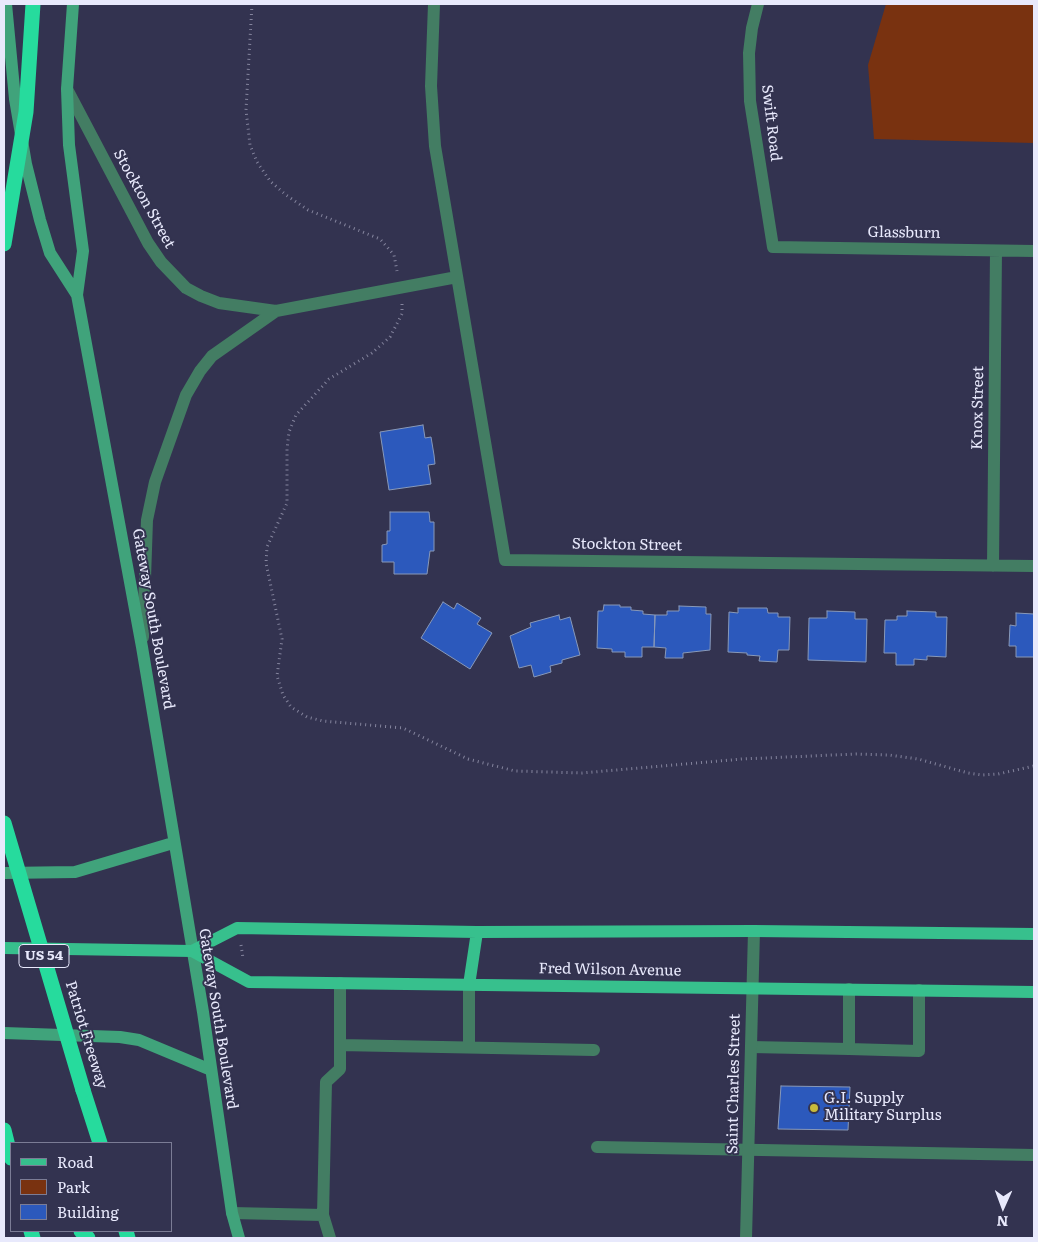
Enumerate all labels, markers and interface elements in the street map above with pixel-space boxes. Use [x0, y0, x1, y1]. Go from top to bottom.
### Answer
street label: Swift Road [757, 84, 785, 162]
street label: Stockton Street [109, 146, 179, 252]
street label: Glassburn [867, 223, 941, 243]
street label: Knox Street [968, 366, 988, 450]
street label: Gateway South Boulevard [128, 527, 178, 711]
street label: Stockton Street [572, 535, 682, 555]
street label: Gateway South Boulevard [195, 927, 241, 1111]
road number: US 54 [19, 944, 69, 968]
street label: Fred Wilson Avenue [538, 960, 682, 980]
street label: Patriot Freeway [61, 979, 111, 1091]
street label: Saint Charles Street [724, 1014, 744, 1154]
place label: G.I. Supply Military Surplus [824, 1090, 942, 1125]
marker: G.I. Supply Military Surplus [808, 1102, 820, 1114]
legend [10, 1142, 172, 1232]
text: Road [57, 1150, 93, 1173]
text: Park [57, 1175, 90, 1198]
north arrow [978, 1182, 1028, 1232]
text: Building [57, 1200, 119, 1223]
text: N [996, 1212, 1009, 1232]

